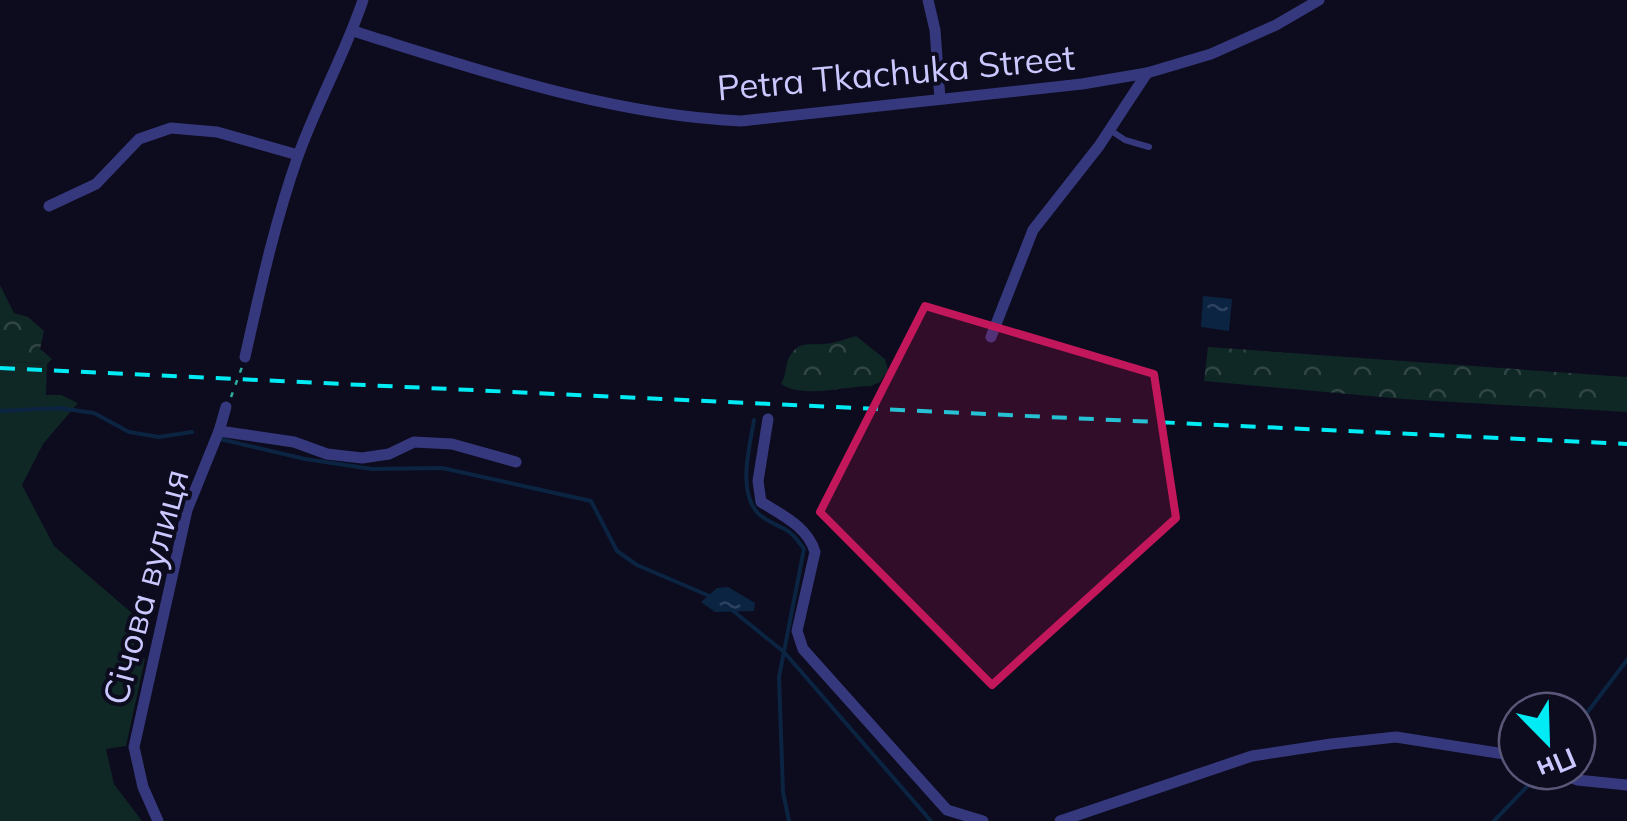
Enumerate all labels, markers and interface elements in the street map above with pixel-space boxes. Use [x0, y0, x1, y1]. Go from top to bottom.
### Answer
street label: Petra Tkachuka Street [715, 34, 1077, 110]
street label: Січова вулиця [92, 464, 198, 709]
north arrow [1497, 691, 1597, 791]
text: Пн [1532, 741, 1582, 788]

